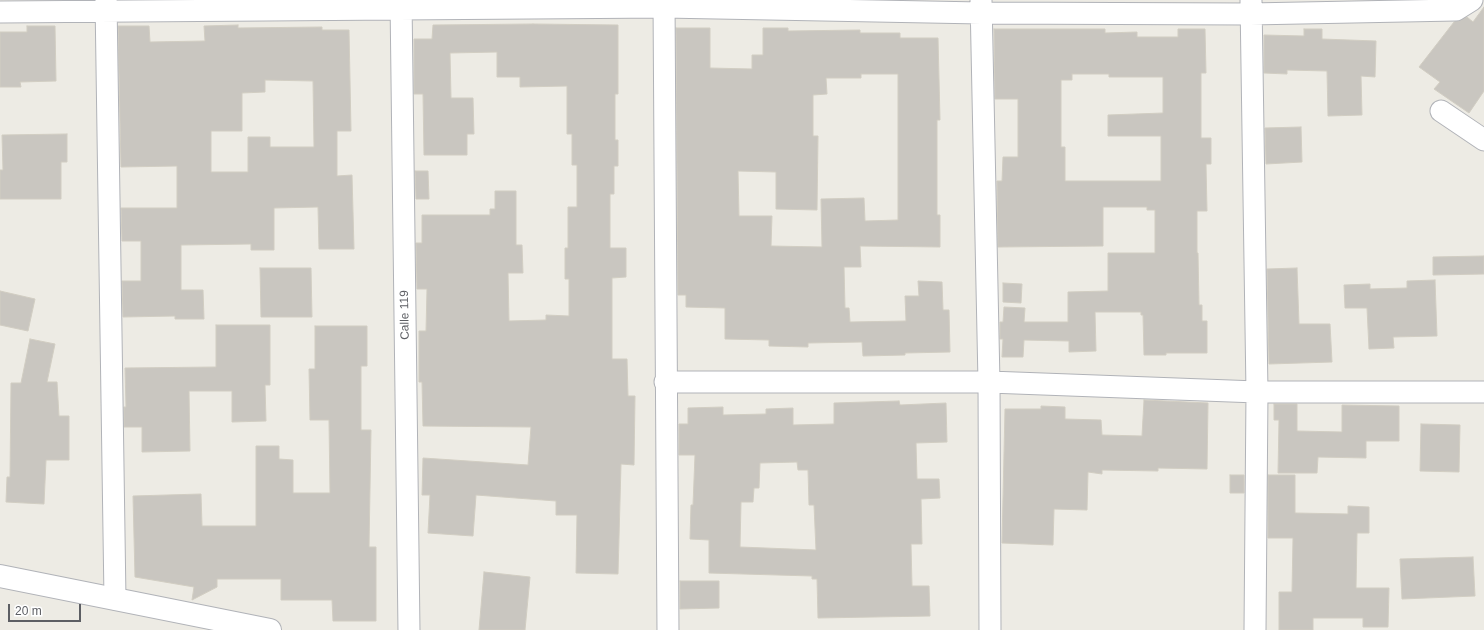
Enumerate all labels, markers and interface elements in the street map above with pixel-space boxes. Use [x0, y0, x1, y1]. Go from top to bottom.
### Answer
street label: Calle 119 [397, 290, 413, 340]
scale bar [10, 596, 83, 622]
text: 20 m [15, 604, 42, 618]

